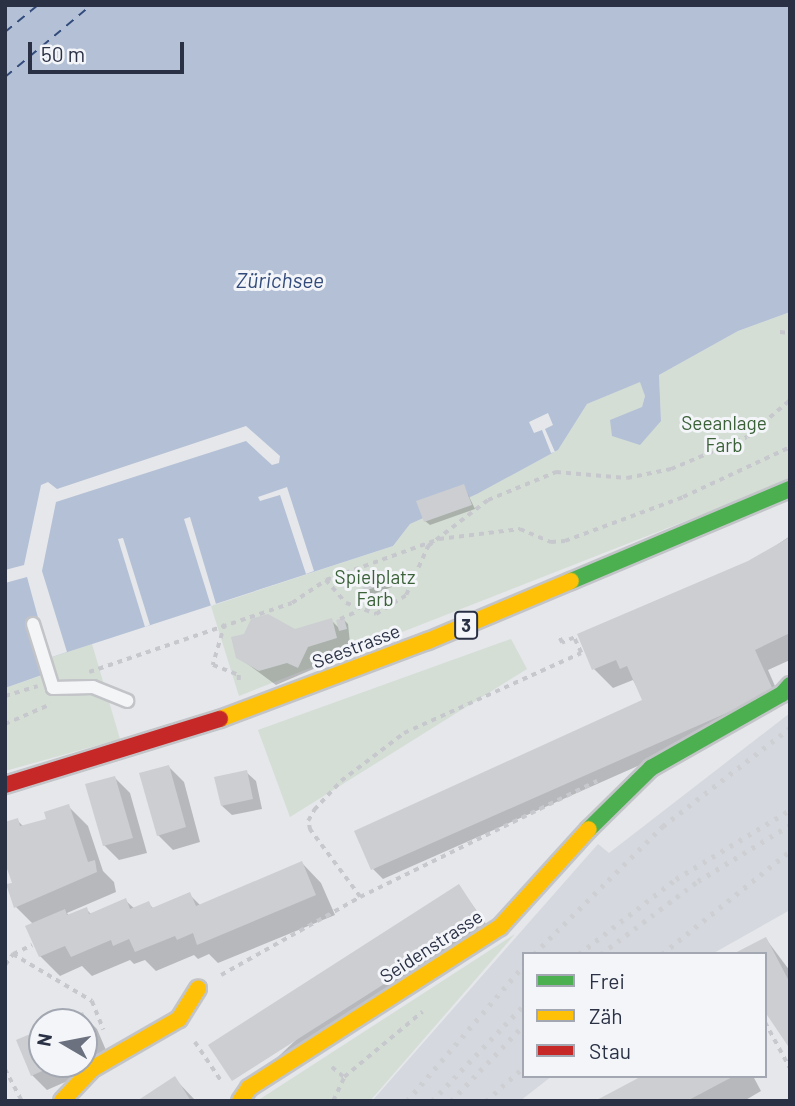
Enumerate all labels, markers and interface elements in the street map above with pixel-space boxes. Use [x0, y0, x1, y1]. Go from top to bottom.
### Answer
scale bar [32, 28, 187, 72]
text: 50 m [41, 41, 85, 66]
water label: Zürichsee [236, 267, 324, 293]
park label: Seeanlage Farb [681, 412, 767, 456]
park label: Spielplatz Farb [335, 566, 415, 610]
road number: 3 [454, 610, 478, 640]
street label: Seestrasse [309, 619, 403, 673]
street label: Seidenstrasse [375, 904, 487, 988]
legend [522, 952, 767, 1078]
text: Frei [589, 968, 625, 993]
text: Zäh [589, 1003, 623, 1028]
north arrow [28, 1008, 98, 1078]
text: N [31, 1031, 56, 1048]
text: Stau [589, 1038, 631, 1063]

